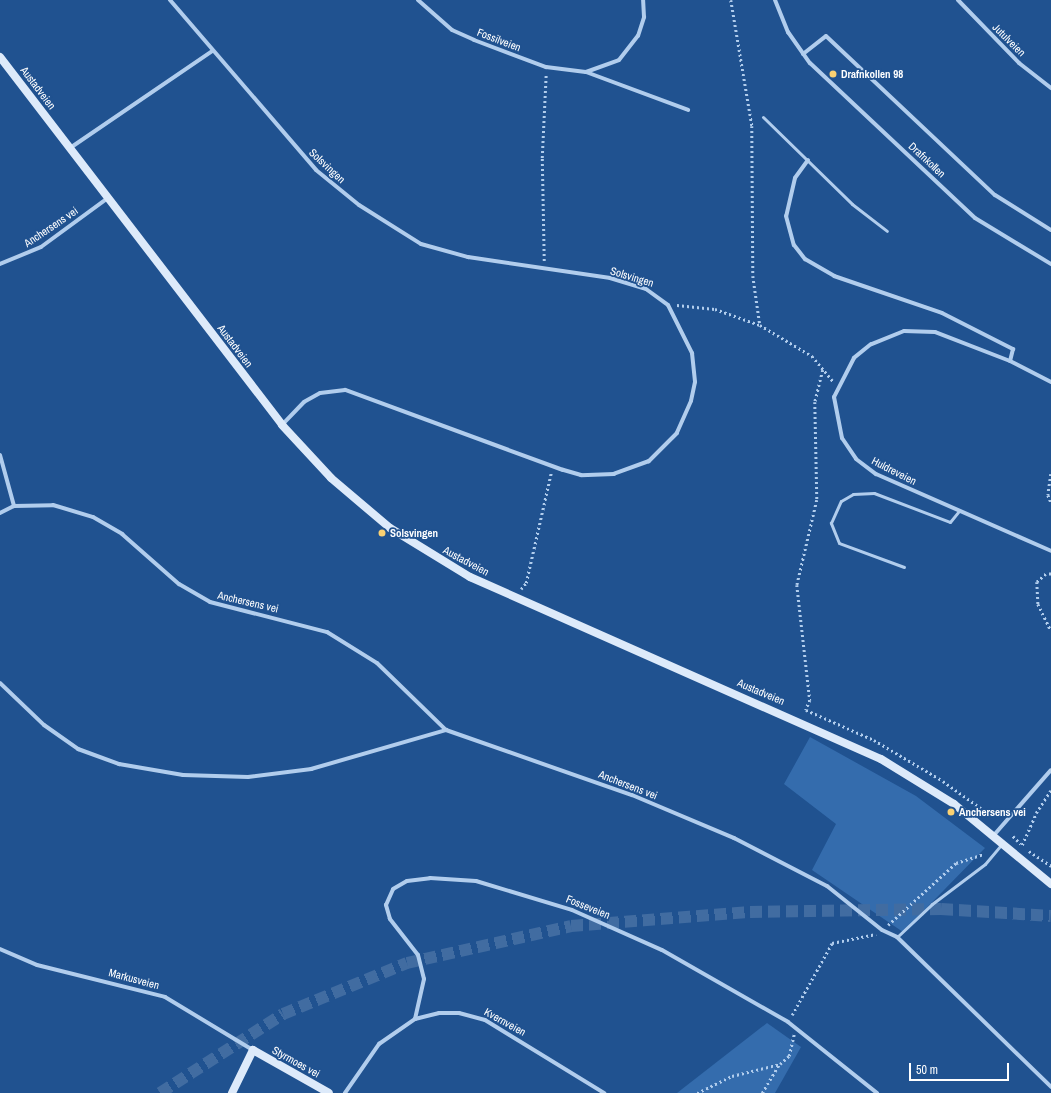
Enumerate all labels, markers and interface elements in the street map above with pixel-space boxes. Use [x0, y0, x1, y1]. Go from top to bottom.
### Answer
street label: Jutulveien [990, 21, 1028, 59]
street label: Fossilveien [475, 26, 523, 54]
street label: Austadveien [18, 64, 58, 112]
place label: Drafnkollen 98 [841, 67, 903, 81]
marker: Drafnkollen 98 [828, 69, 838, 79]
street label: Drafnkollen [906, 140, 948, 180]
street label: Solsvingen [306, 146, 348, 186]
street label: Anchersens vei [22, 204, 80, 250]
street label: Solsvingen [609, 264, 655, 290]
street label: Austadveien [215, 322, 255, 370]
street label: Huldreveien [869, 454, 919, 488]
place label: Solsvingen [390, 526, 438, 540]
marker: Solsvingen [377, 528, 387, 538]
street label: Austadveien [441, 543, 491, 579]
street label: Anchersens vei [216, 589, 280, 615]
street label: Austadveien [735, 676, 787, 708]
street label: Anchersens vei [597, 768, 659, 802]
place label: Anchersens vei [959, 805, 1026, 819]
marker: Anchersens vei [946, 807, 956, 817]
street label: Fosseveien [564, 892, 612, 922]
street label: Markusveien [107, 966, 161, 992]
street label: Kvernveien [482, 1005, 528, 1039]
street label: Styrmoes vei [270, 1043, 322, 1081]
scale bar [911, 1055, 1011, 1081]
text: 50 m [916, 1062, 938, 1078]

